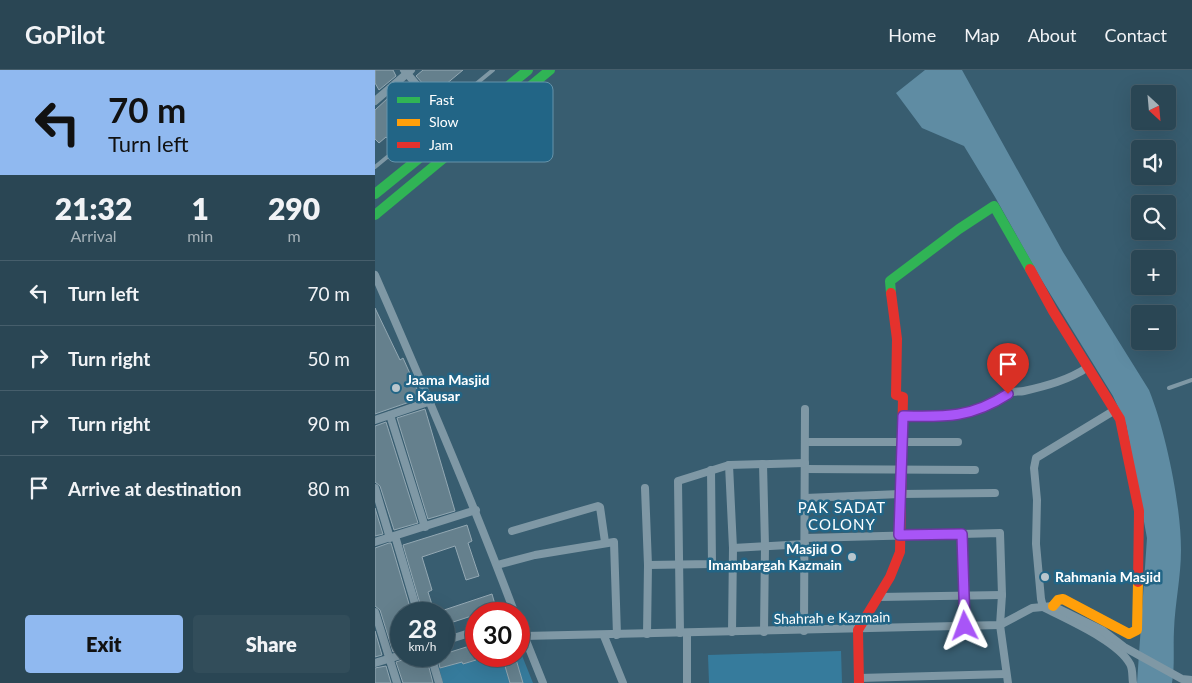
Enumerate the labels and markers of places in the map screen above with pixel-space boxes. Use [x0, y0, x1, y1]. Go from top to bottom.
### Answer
pin [987, 343, 1029, 394]
place label: Jaama Masjid e Kausar [406, 371, 490, 404]
marker: Jaama Masjid e Kausar [390, 382, 402, 394]
place label: Masjid O Imambargah Kazmain [708, 540, 842, 573]
marker: Masjid O Imambargah Kazmain [846, 551, 858, 563]
place label: Rahmania Masjid [1055, 568, 1161, 585]
marker: Rahmania Masjid [1039, 571, 1051, 583]

